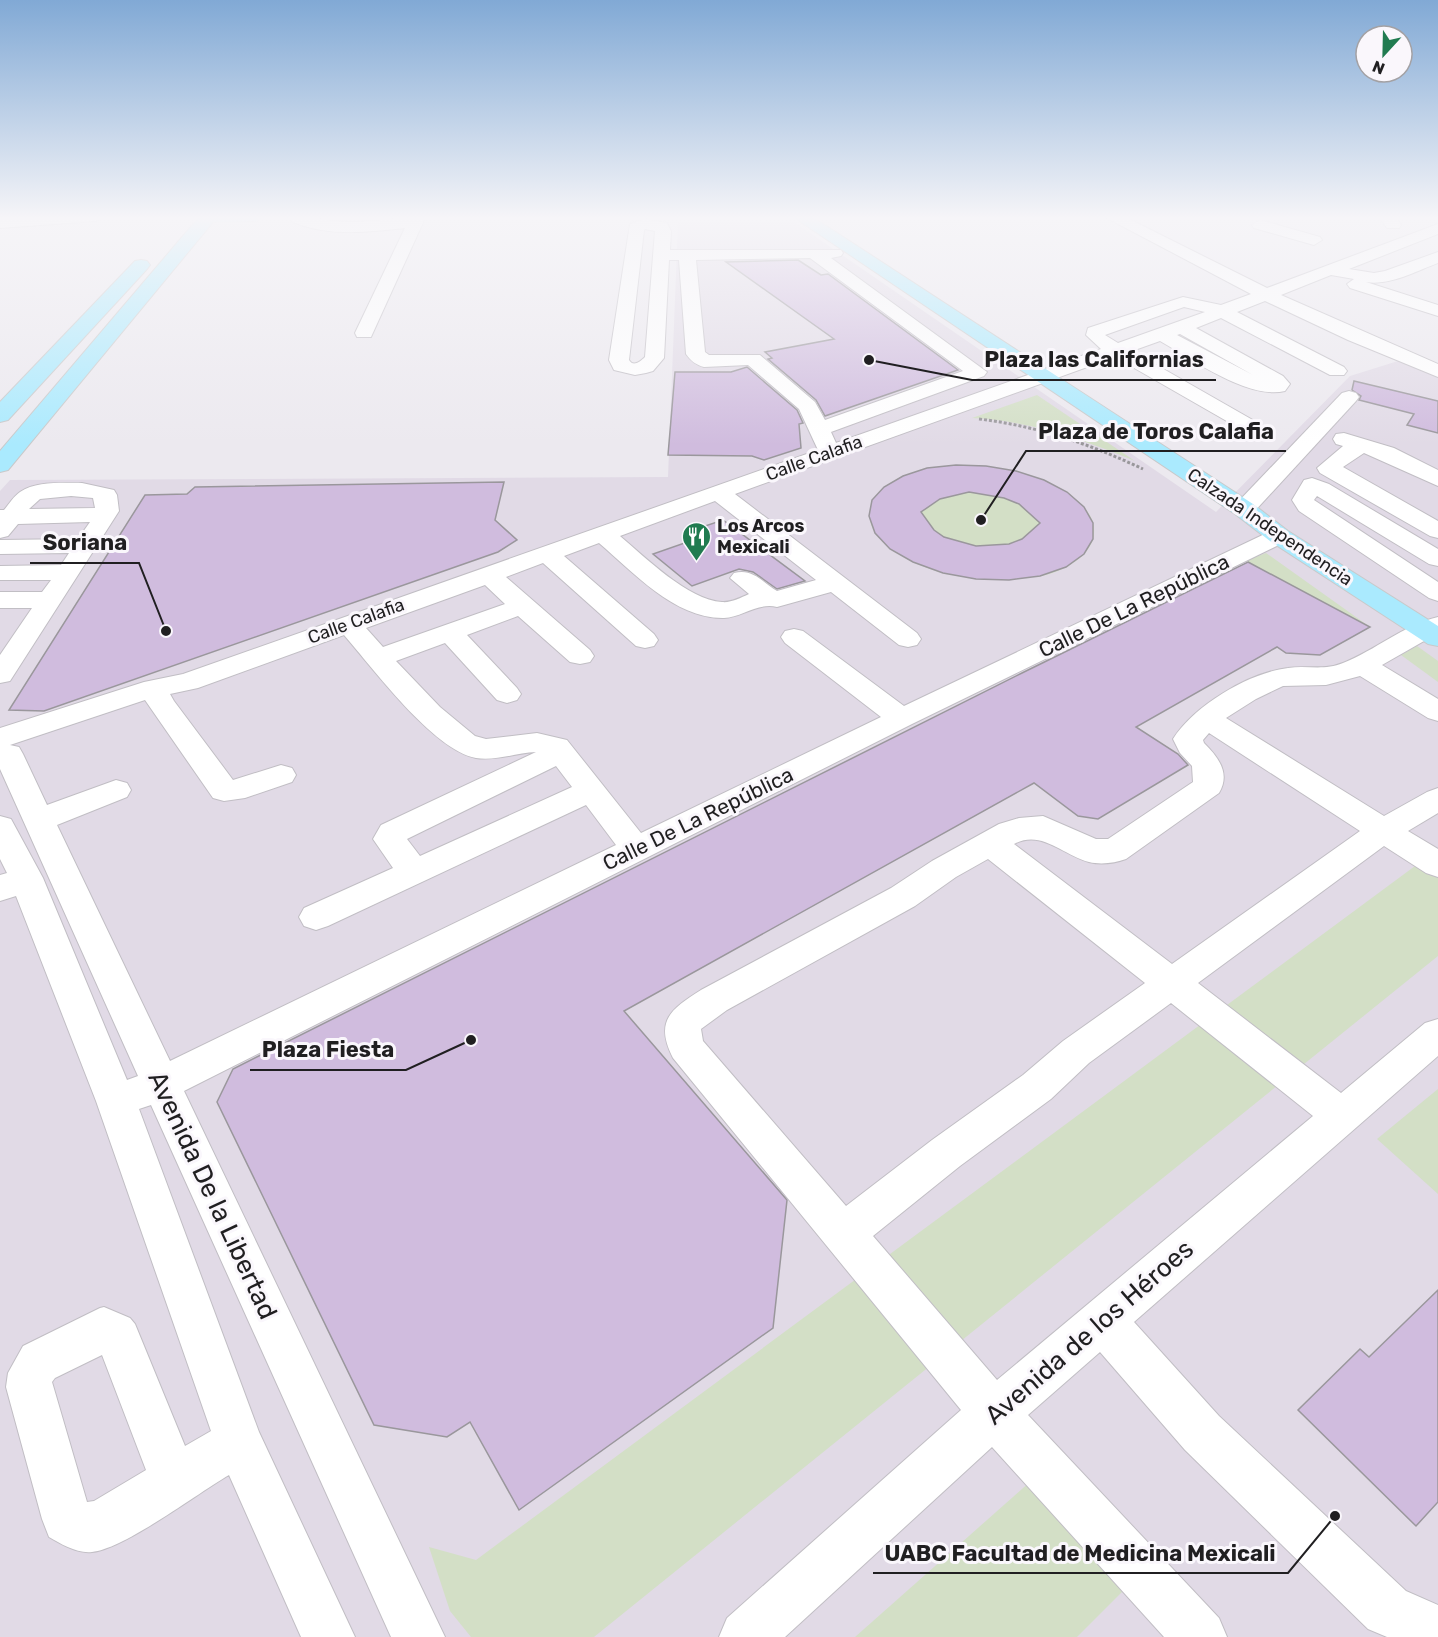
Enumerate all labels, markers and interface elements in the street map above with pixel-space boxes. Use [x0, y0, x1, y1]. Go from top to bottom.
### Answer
north arrow [1354, 24, 1414, 84]
text: N [1370, 56, 1387, 78]
callout: Plaza las Californias [972, 340, 1216, 380]
text: Plaza las Californias [984, 346, 1204, 373]
callout: Plaza de Toros Calafia [1026, 411, 1286, 451]
text: Plaza de Toros Calafia [1038, 418, 1274, 445]
street label: Calle Calafia [763, 430, 865, 486]
street label: Calzada Independencia [1183, 463, 1357, 591]
place label: Los Arcos Mexicali [717, 515, 805, 558]
restaurant icon: Los Arcos Mexicali [680, 520, 712, 562]
callout: Soriana [30, 523, 139, 563]
text: Soriana [43, 529, 127, 556]
street label: Calle De La República [1034, 548, 1233, 663]
street label: Calle Calafia [305, 593, 407, 649]
street label: Calle De La República [598, 761, 797, 876]
callout: Plaza Fiesta [250, 1030, 406, 1070]
text: Plaza Fiesta [262, 1036, 394, 1063]
street label: Avenida De la Libertad [141, 1066, 284, 1324]
street label: Avenida de los Héroes [979, 1233, 1200, 1431]
callout: UABC Facultad de Medicina Mexicali [873, 1533, 1288, 1573]
text: UABC Facultad de Medicina Mexicali [884, 1540, 1276, 1567]

